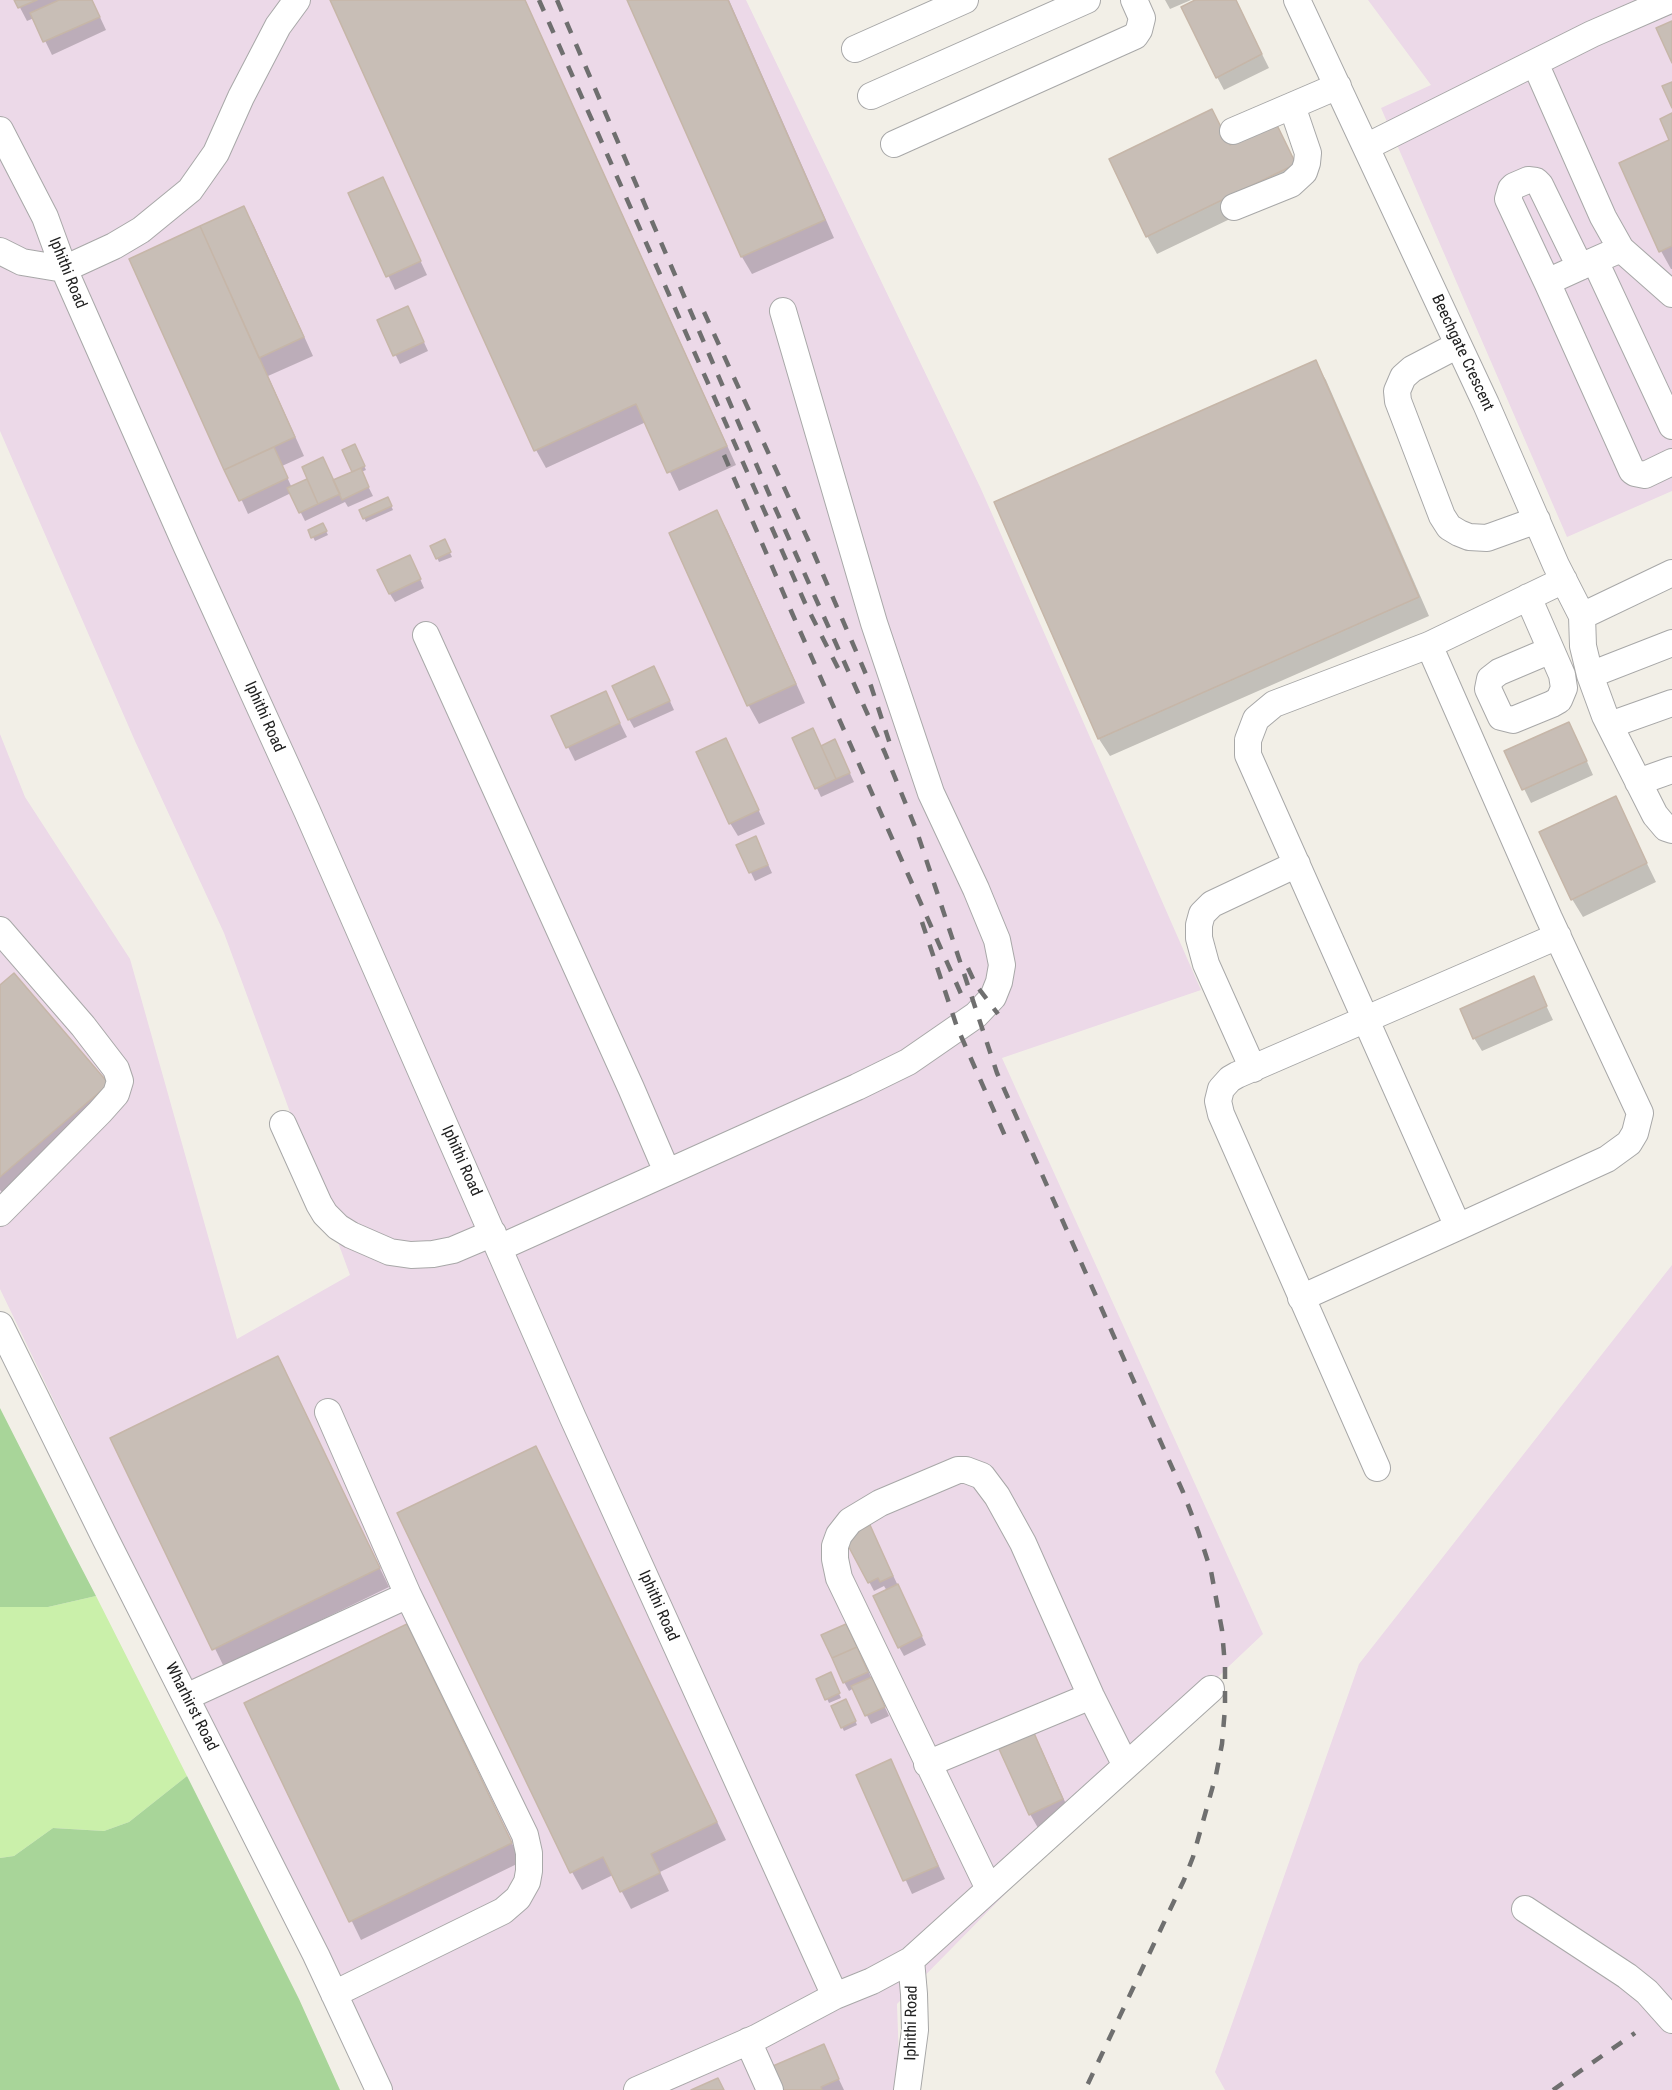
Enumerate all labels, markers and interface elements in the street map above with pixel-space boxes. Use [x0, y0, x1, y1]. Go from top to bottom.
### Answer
street label: Iphithi Road [44, 235, 90, 311]
street label: Beechgate Crescent [1427, 292, 1497, 414]
street label: Iphithi Road [240, 679, 288, 755]
street label: Iphithi Road [437, 1123, 485, 1199]
street label: Iphithi Road [634, 1568, 682, 1644]
street label: Wharhirst Road [161, 1660, 221, 1754]
street label: Iphithi Road [902, 1985, 922, 2061]

